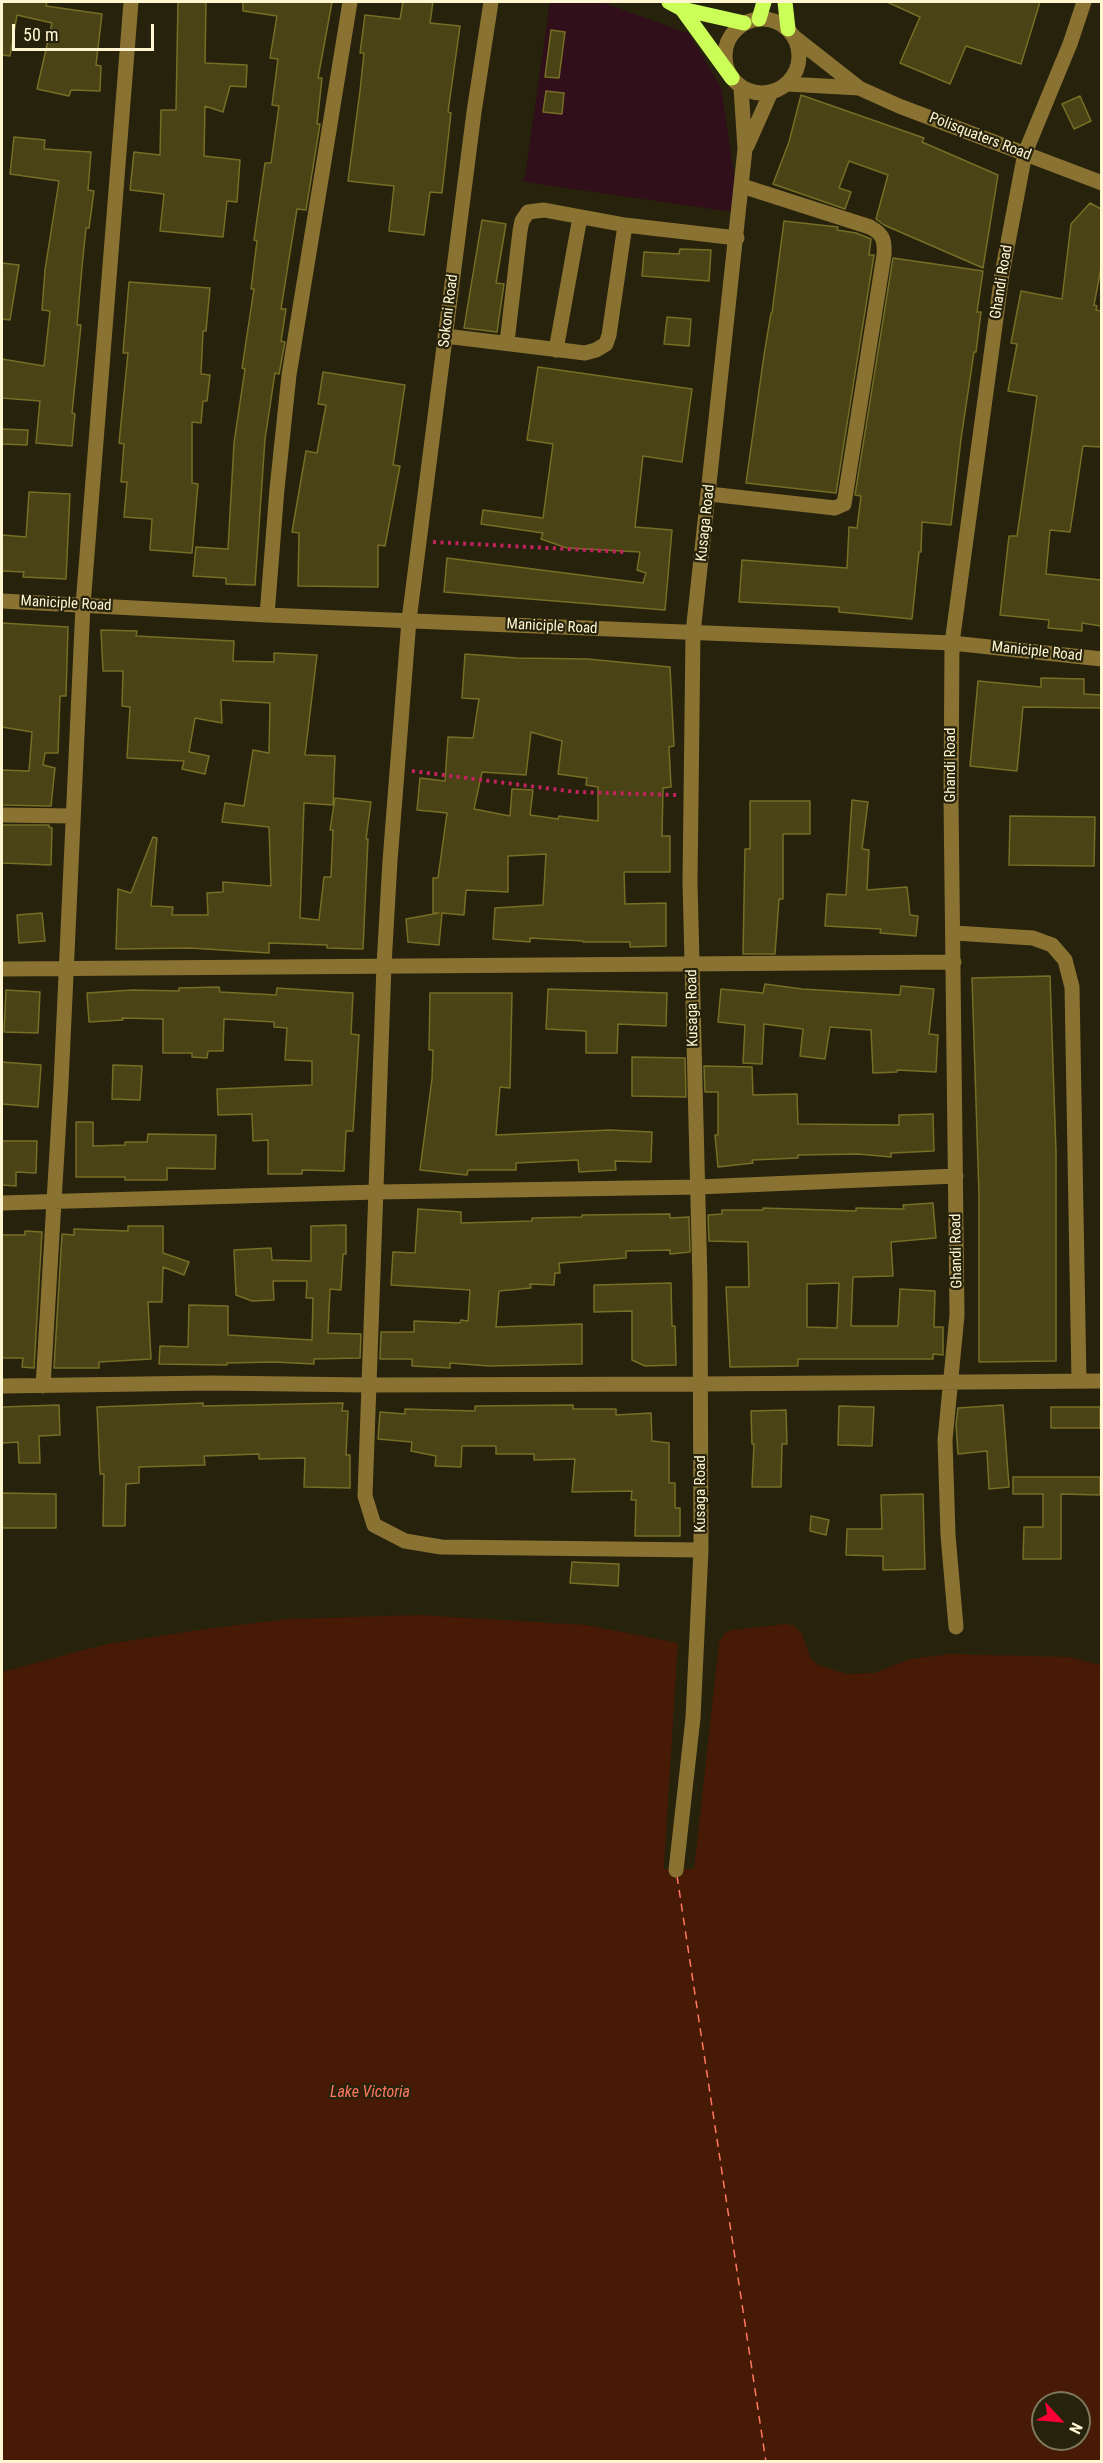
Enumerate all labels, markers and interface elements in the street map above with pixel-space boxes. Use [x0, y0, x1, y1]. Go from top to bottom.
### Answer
scale bar [15, 12, 158, 50]
text: 50 m [23, 24, 58, 45]
street label: Polisquaters Road [926, 109, 1034, 165]
street label: Ghandi Road [987, 244, 1017, 320]
street label: Sokoni Road [436, 273, 462, 349]
street label: Kusaga Road [693, 484, 719, 562]
street label: Maniciple Road [20, 593, 112, 615]
street label: Maniciple Road [506, 616, 598, 638]
street label: Maniciple Road [991, 638, 1083, 666]
street label: Ghandi Road [942, 728, 960, 802]
street label: Kusaga Road [683, 969, 703, 1047]
street label: Ghandi Road [947, 1213, 967, 1289]
street label: Kusaga Road [692, 1455, 710, 1533]
water label: Lake Victoria [330, 2083, 410, 2103]
north arrow [1031, 2391, 1091, 2451]
text: N [1065, 2420, 1087, 2437]

